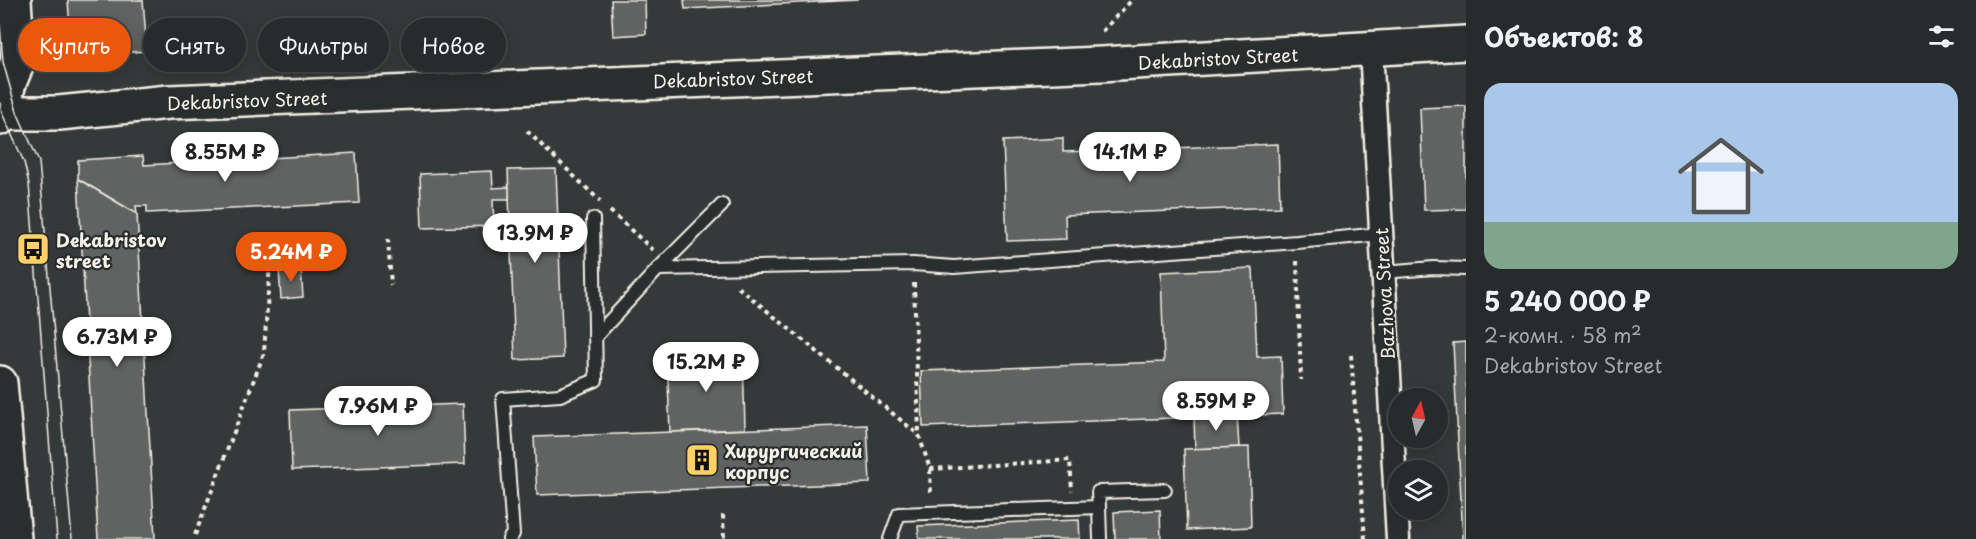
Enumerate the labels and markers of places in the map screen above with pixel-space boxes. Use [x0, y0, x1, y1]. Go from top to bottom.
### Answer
pin: 8.55M ₽ [170, 132, 280, 183]
pin: 14.1M ₽ [1075, 132, 1185, 183]
pin: 13.9M ₽ [480, 213, 590, 264]
place label: Dekabristov street [56, 226, 167, 274]
bus stop icon: Dekabristov street [15, 231, 51, 267]
pin: 5.24M ₽ [236, 232, 346, 283]
pin: 6.73M ₽ [62, 317, 172, 368]
pin: 15.2M ₽ [651, 342, 761, 393]
pin: 8.59M ₽ [1161, 381, 1271, 432]
pin: 7.96M ₽ [323, 386, 433, 437]
place label: Хирургический корпус [725, 437, 863, 485]
building icon: Хирургический корпус [684, 442, 720, 478]

